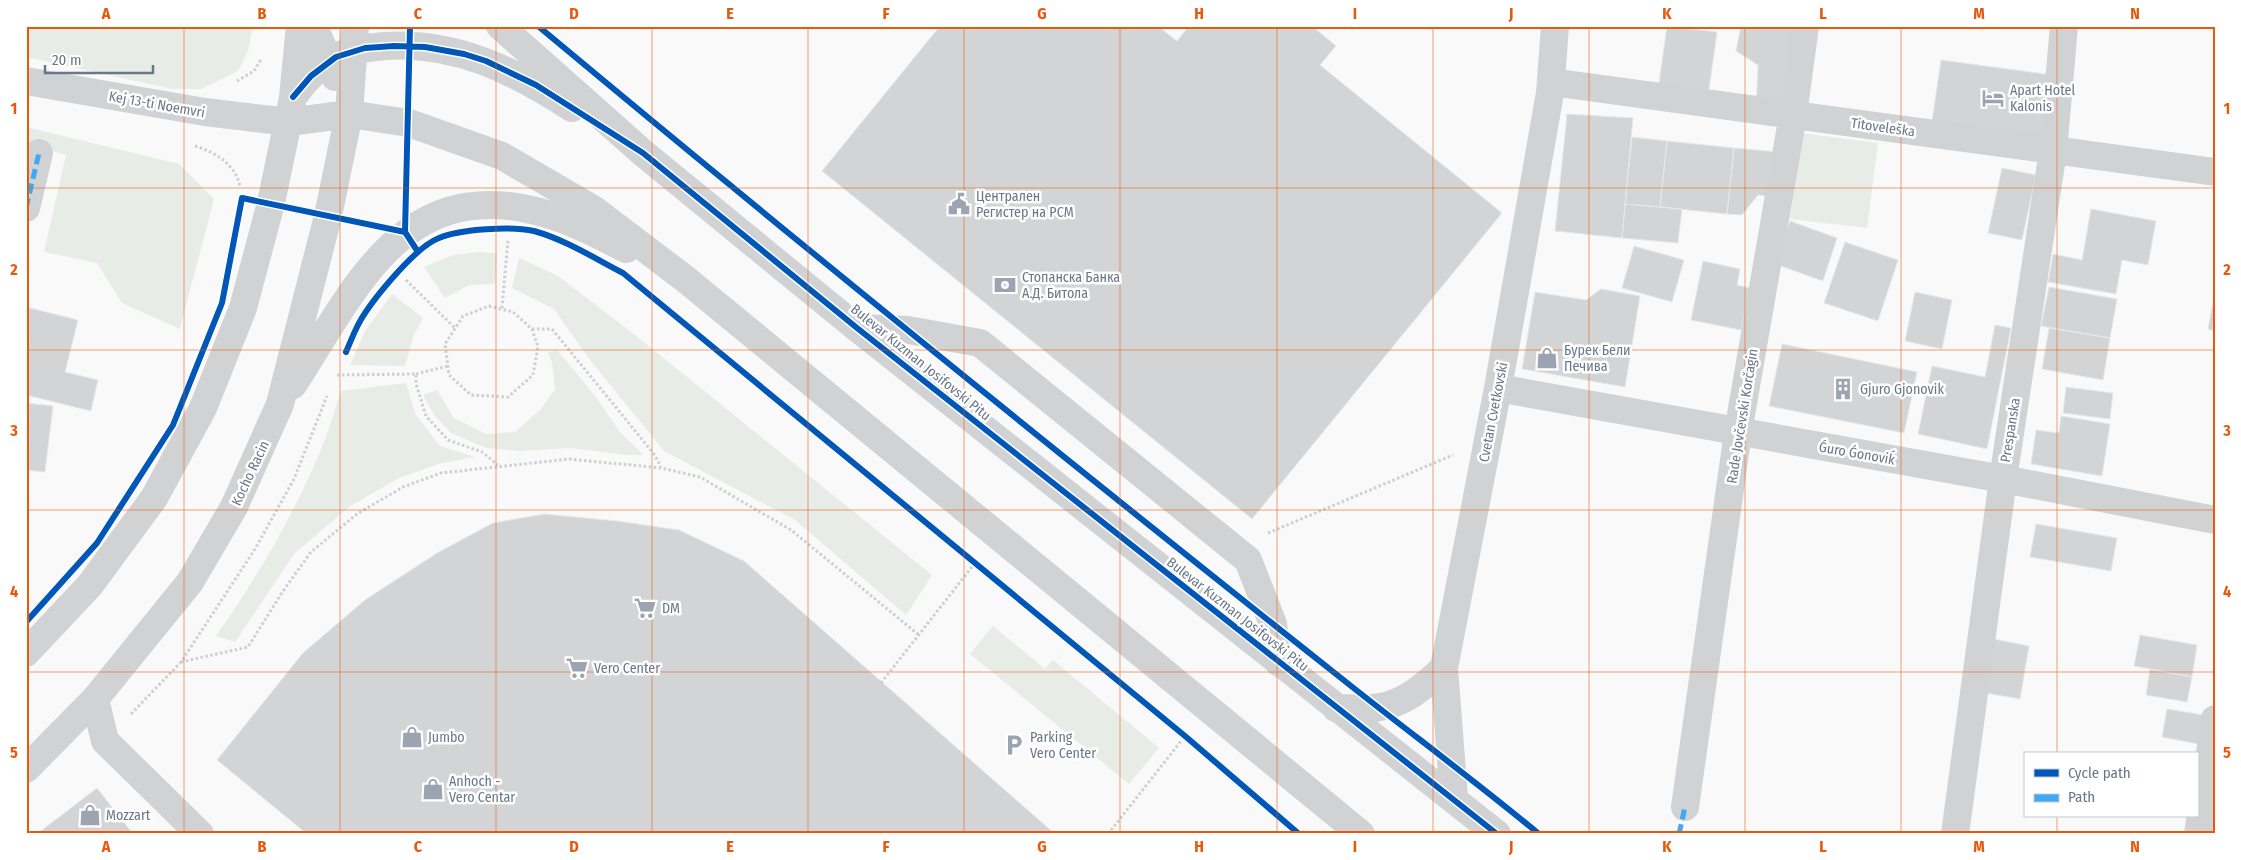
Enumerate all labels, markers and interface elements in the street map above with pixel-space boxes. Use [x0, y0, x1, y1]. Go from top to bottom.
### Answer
text: A [101, 4, 111, 23]
text: B [258, 4, 267, 23]
text: C [414, 4, 423, 23]
text: D [569, 4, 579, 23]
text: E [726, 4, 734, 23]
text: F [882, 4, 890, 23]
text: G [1037, 4, 1047, 23]
text: H [1194, 4, 1204, 23]
text: I [1353, 4, 1357, 23]
text: J [1508, 4, 1513, 23]
text: K [1662, 4, 1672, 23]
text: L [1819, 4, 1827, 23]
text: M [1973, 4, 1985, 23]
text: N [2130, 4, 2140, 23]
scale bar [45, 42, 152, 74]
text: 20 m [52, 51, 82, 69]
place label: Apart Hotel Kalonis [2010, 82, 2075, 115]
hotel icon: Apart Hotel Kalonis [1980, 85, 2006, 111]
street label: Kej 13-ti Noemvri [108, 88, 206, 121]
text: 1 [11, 99, 17, 118]
text: 1 [2224, 99, 2230, 118]
street label: Titoveleška [1850, 115, 1916, 140]
place label: Централен Регистер на РСМ [976, 188, 1074, 221]
public building icon: Централен Регистер на РСМ [946, 191, 972, 217]
text: 2 [9, 260, 18, 279]
text: 2 [2222, 260, 2231, 279]
place label: Стопанска Банка А.Д. Битола [1022, 269, 1120, 302]
bank icon: Стопанска Банка А.Д. Битола [992, 272, 1018, 298]
street label: Bulevar Kuzman Josifovski Pitu [847, 301, 994, 424]
place label: Бурек Бели Печива [1564, 342, 1631, 375]
shop icon: Бурек Бели Печива [1534, 345, 1560, 371]
street label: Rade Jovčevski Korčagin [1723, 347, 1762, 485]
street label: Cvetan Cvetkovski [1475, 361, 1512, 464]
building icon: Gjuro Gjonovik [1830, 376, 1856, 402]
place label: Gjuro Gjonovik [1860, 381, 1944, 398]
street label: Prespanska [1997, 396, 2024, 464]
text: 3 [9, 421, 18, 440]
text: 3 [2222, 421, 2231, 440]
street label: Ǵuro Ǵonoviḱ [1818, 436, 1897, 469]
street label: Kocho Racin [228, 438, 273, 508]
street label: Bulevar Kuzman Josifovski Pitu [1163, 554, 1312, 675]
text: 4 [10, 582, 18, 601]
text: 4 [2223, 582, 2231, 601]
supermarket icon: DM [632, 595, 658, 621]
place label: DM [662, 600, 680, 617]
supermarket icon: Vero Center [564, 655, 590, 681]
place label: Vero Center [594, 660, 660, 677]
shop icon: Jumbo [399, 724, 425, 750]
place label: Jumbo [428, 729, 465, 746]
place label: Parking Vero Center [1030, 729, 1096, 762]
parking icon: Parking Vero Center [1001, 732, 1027, 758]
text: 5 [10, 743, 18, 762]
text: 5 [2223, 743, 2231, 762]
legend [2024, 752, 2198, 818]
text: Cycle path [2068, 764, 2131, 782]
place label: Anhoch - Vero Centar [449, 773, 515, 806]
shop icon: Anhoch - Vero Centar [420, 776, 446, 802]
text: Path [2068, 788, 2095, 806]
shop icon: Mozzart [77, 802, 103, 828]
place label: Mozzart [106, 807, 151, 824]
text: A [101, 837, 111, 856]
text: B [258, 837, 267, 856]
text: C [414, 837, 423, 856]
text: D [569, 837, 579, 856]
text: E [726, 837, 734, 856]
text: F [882, 837, 890, 856]
text: G [1037, 837, 1047, 856]
text: H [1194, 837, 1204, 856]
text: I [1353, 837, 1357, 856]
text: J [1508, 837, 1513, 856]
text: K [1662, 837, 1672, 856]
text: L [1819, 837, 1827, 856]
text: M [1973, 837, 1985, 856]
text: N [2130, 837, 2140, 856]

